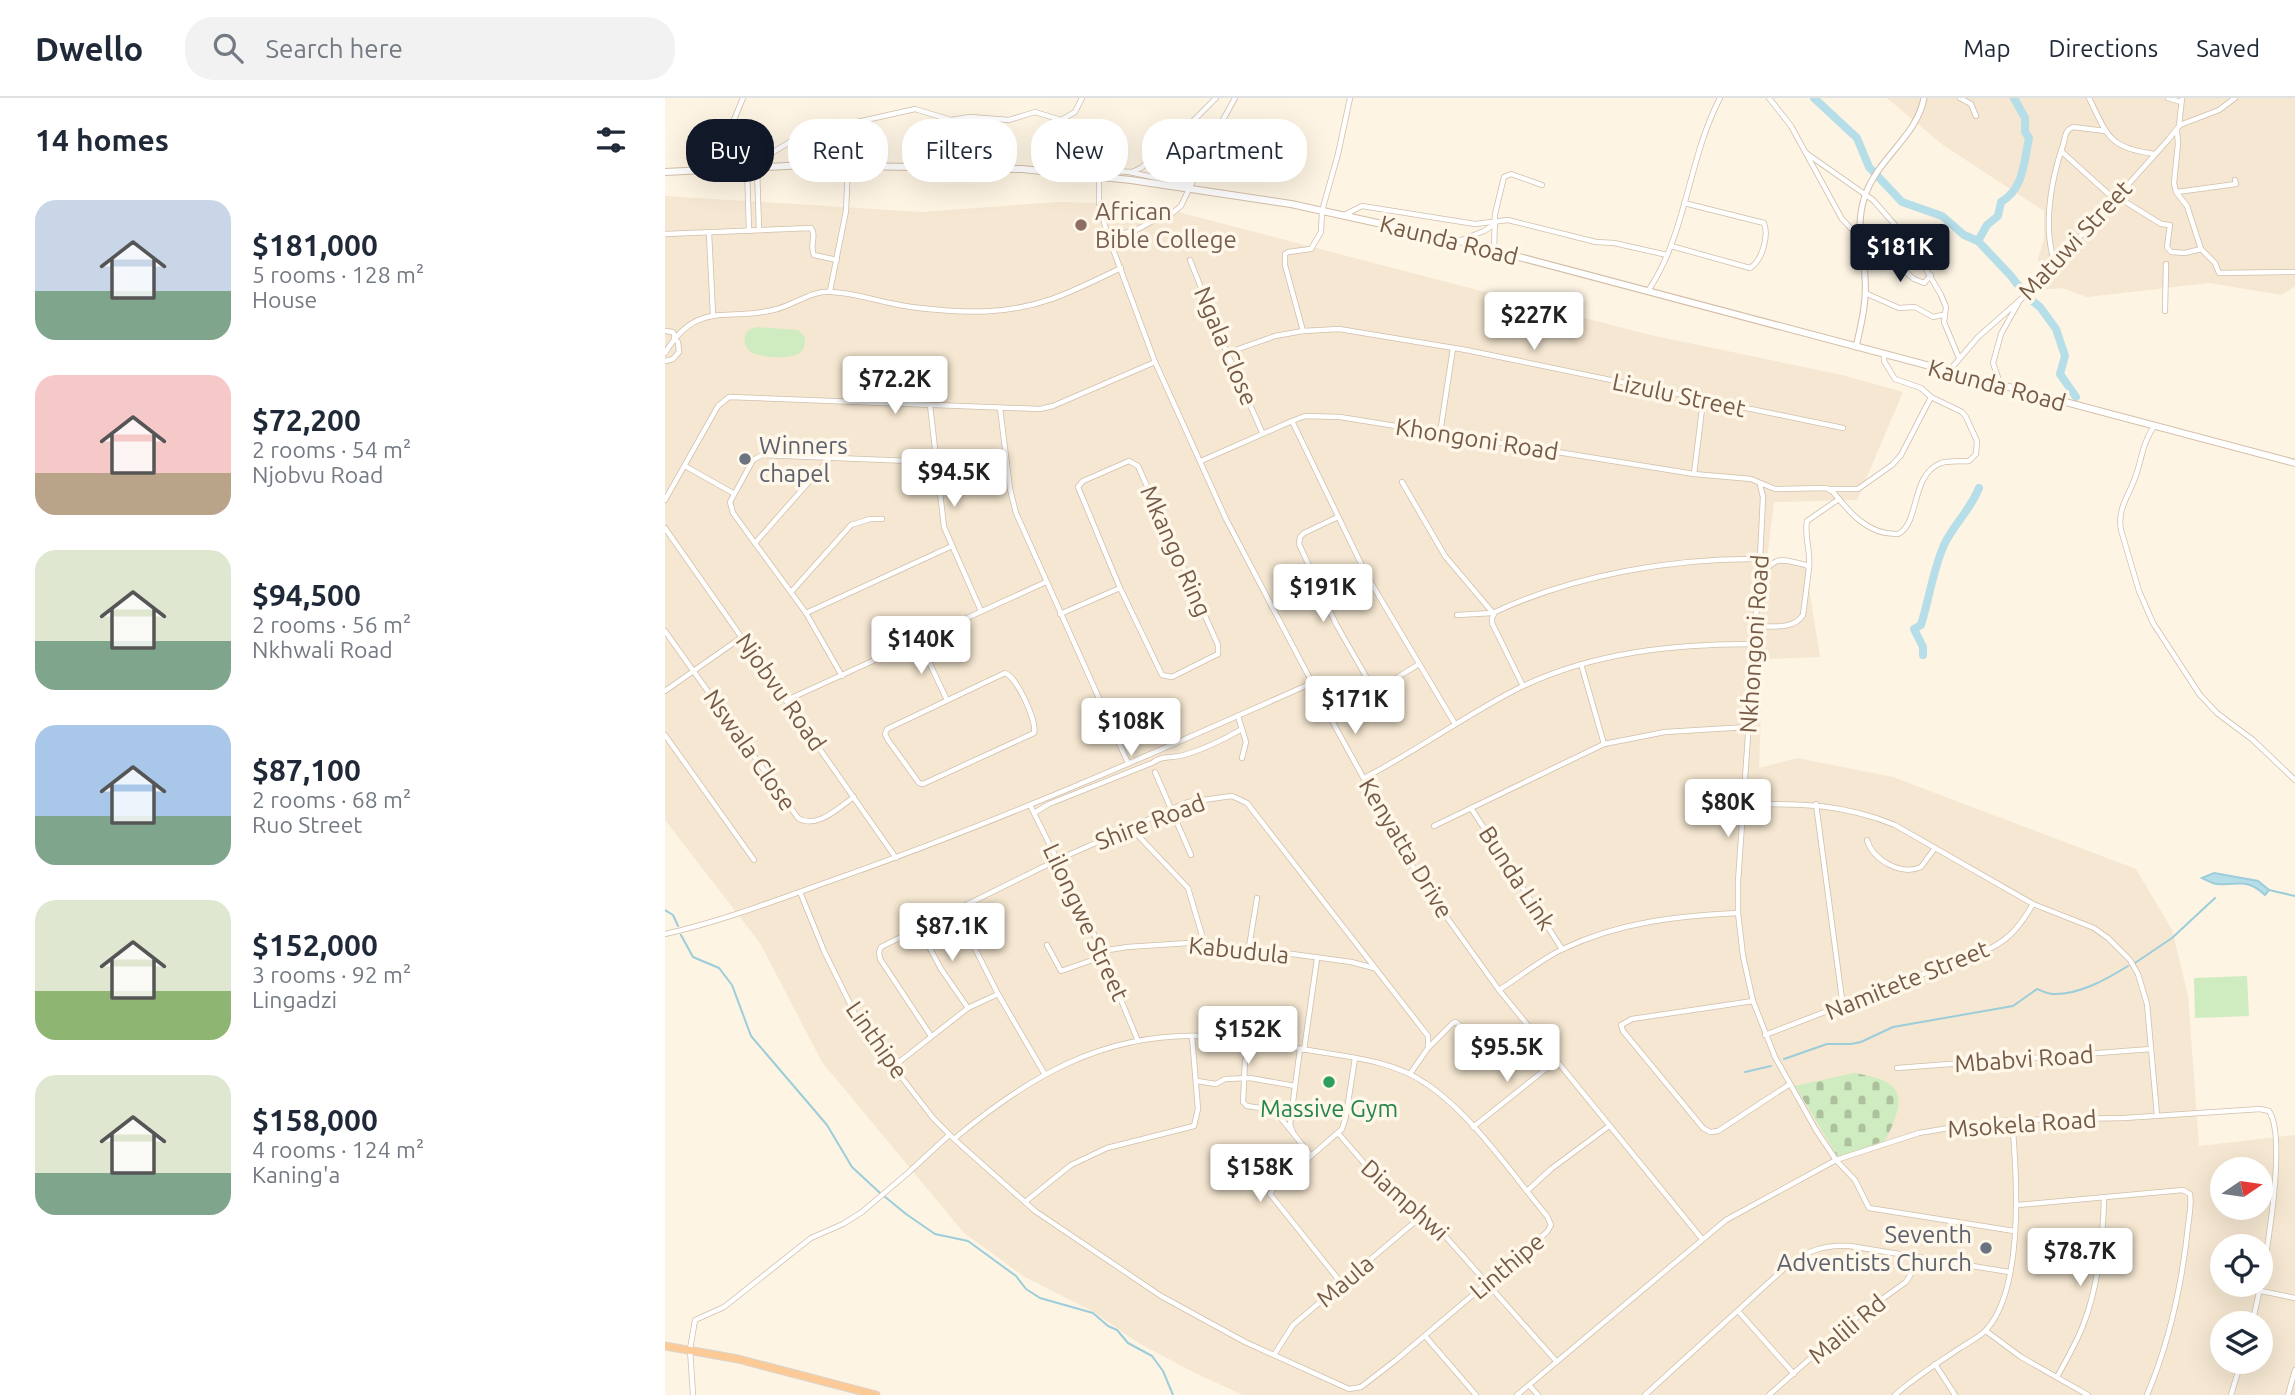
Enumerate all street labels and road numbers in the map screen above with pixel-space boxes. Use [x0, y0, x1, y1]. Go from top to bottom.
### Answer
street label: Matuwi Street [2013, 174, 2138, 305]
street label: Kaunda Road [1377, 210, 1521, 270]
street label: Ngala Close [1189, 283, 1263, 409]
street label: Kaunda Road [1925, 354, 2069, 416]
street label: Lizulu Street [1610, 368, 1749, 422]
street label: Khongoni Road [1394, 413, 1560, 465]
street label: Mkango Ring [1135, 481, 1217, 621]
street label: Nkhongoni Road [1734, 554, 1774, 734]
street label: Njobvu Road [731, 628, 831, 756]
street label: Nswala Close [698, 684, 802, 816]
street label: Kenyatta Drive [1354, 773, 1458, 923]
street label: Shire Road [1091, 789, 1209, 855]
street label: Bunda Link [1473, 821, 1561, 935]
street label: Lilongwe Street [1038, 839, 1134, 1005]
street label: Kabudula [1187, 931, 1291, 969]
street label: Namitete Street [1821, 935, 1993, 1025]
street label: Linthipe [841, 996, 913, 1084]
street label: Mbabvi Road [1953, 1041, 2095, 1077]
street label: Msokela Road [1946, 1105, 2098, 1143]
street label: Diamphwi [1356, 1154, 1454, 1246]
street label: Linthipe [1465, 1227, 1549, 1305]
street label: Maula [1311, 1250, 1379, 1312]
street label: Malili Rd [1803, 1289, 1891, 1369]

